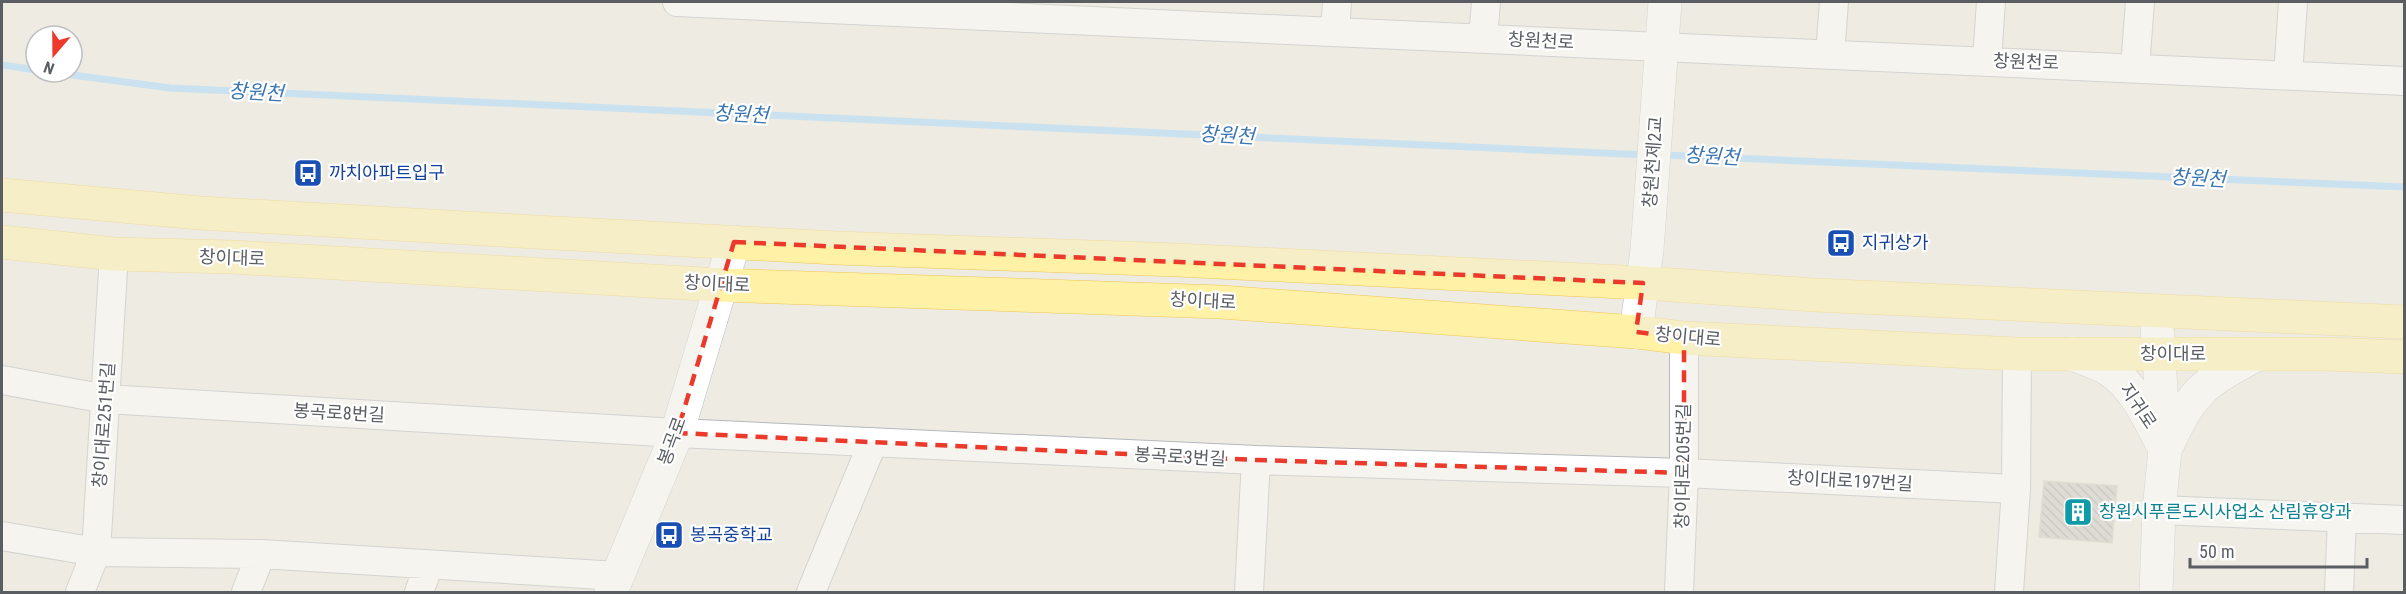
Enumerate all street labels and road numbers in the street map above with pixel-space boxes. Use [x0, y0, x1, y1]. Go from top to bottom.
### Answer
street label: 창원천로 [1507, 28, 1575, 53]
street label: 창원천로 [1993, 50, 2059, 73]
street label: 창원천제2교 [1639, 116, 1666, 208]
street label: 창이대로 [199, 246, 265, 269]
street label: 창이대로 [683, 271, 751, 296]
street label: 창이대로 [1169, 288, 1237, 313]
street label: 창이대로 [1654, 323, 1722, 350]
street label: 창이대로 [2140, 343, 2206, 364]
street label: 창이대로251번길 [89, 361, 118, 489]
street label: 지귀로 [2116, 379, 2161, 432]
street label: 봉곡로8번길 [293, 400, 385, 425]
street label: 창이대로205번길 [1671, 403, 1694, 529]
street label: 봉곡로 [653, 414, 690, 468]
street label: 봉곡로3번길 [1134, 444, 1226, 469]
street label: 창이대로197번길 [1787, 467, 1914, 494]

